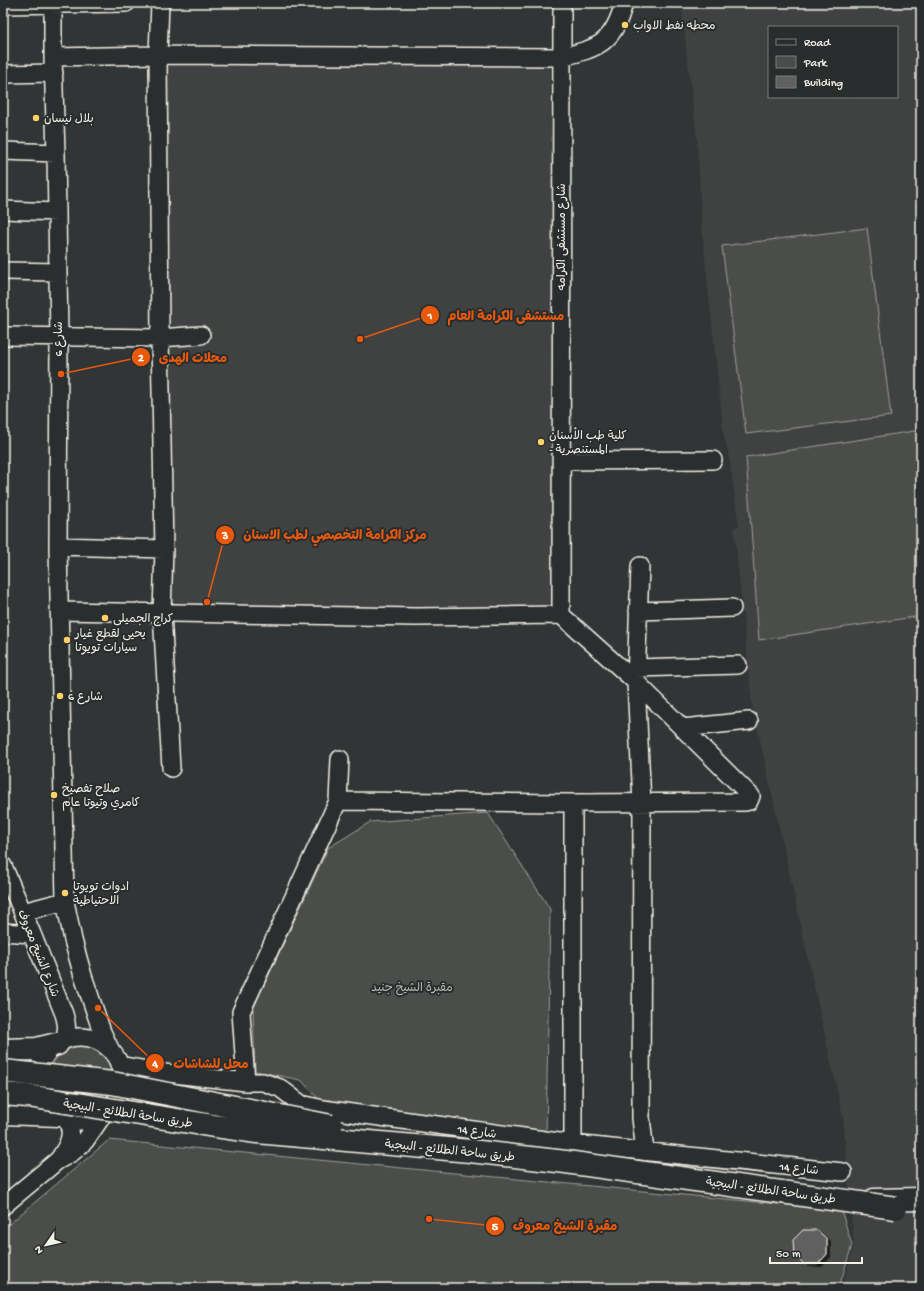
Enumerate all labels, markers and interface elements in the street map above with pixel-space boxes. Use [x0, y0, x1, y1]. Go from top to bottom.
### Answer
marker: محطه نفط الاواب [620, 20, 630, 30]
place label: محطه نفط الاواب [633, 20, 716, 34]
legend [768, 26, 898, 98]
text: Road [804, 37, 831, 51]
text: Park [803, 57, 829, 71]
text: Building [803, 77, 843, 91]
marker: بلال نيسان [31, 113, 41, 123]
place label: بلال نيسان [44, 113, 94, 127]
street label: شارع مستشفى الكرامه [556, 183, 570, 291]
callout: مستشفى الكرامة العام [420, 303, 573, 328]
text: مستشفى الكرامة العام [448, 309, 564, 326]
text: 1 [427, 310, 433, 324]
street label: شارع 6 [53, 322, 67, 356]
callout: محلات الهدى [131, 345, 235, 370]
text: 2 [138, 352, 144, 366]
text: محلات الهدى [159, 352, 227, 367]
place label: كلية طب الأسنان - المستنصرية [549, 427, 627, 458]
marker: كلية طب الأسنان - المستنصرية [536, 437, 546, 447]
callout: مركز الكرامة التخصصي لطب الاسنان [215, 522, 434, 547]
text: مركز الكرامة التخصصي لطب الاسنان [243, 528, 427, 547]
text: 3 [221, 530, 228, 544]
marker: كراج الجميلي [100, 613, 110, 623]
place label: كراج الجميلي [113, 613, 173, 629]
place label: يحيى لقطع غيار سيارات تويوتا [74, 628, 146, 656]
marker: يحيى لقطع غيار سيارات تويوتا [62, 635, 72, 645]
marker: شارع 6 [55, 691, 65, 701]
place label: شارع 6 [68, 691, 103, 705]
place label: صلاح تفصيخ كامري وتيوتا عام [62, 782, 140, 811]
marker: صلاح تفصيخ كامري وتيوتا عام [49, 790, 59, 800]
place label: ادوات تويوتا الاحتياطية [73, 881, 129, 909]
marker: ادوات تويوتا الاحتياطية [60, 888, 70, 898]
street label: شارع الشيخ معروف [13, 908, 62, 999]
park label: مقبرة الشيخ جنيد [371, 981, 453, 996]
callout: محل للشاشات [145, 1050, 257, 1075]
text: 4 [151, 1058, 158, 1072]
text: محل للشاشات [173, 1058, 249, 1073]
street label: طريق ساحة الطلائع - البيجية [62, 1098, 193, 1132]
street label: شارع 14 [455, 1123, 497, 1143]
street label: طريق ساحة الطلائع - البيجية [384, 1138, 516, 1166]
street label: شارع 14 [778, 1161, 819, 1179]
street label: طريق ساحة الطلائع - البيجية [705, 1176, 837, 1208]
callout: مقبرة الشيخ معروف [485, 1213, 625, 1238]
text: مقبرة الشيخ معروف [513, 1218, 617, 1235]
text: 5 [492, 1221, 499, 1235]
north arrow [26, 1225, 66, 1265]
scale bar [770, 1239, 862, 1265]
text: N [32, 1243, 46, 1256]
text: 50 m [776, 1248, 801, 1262]

